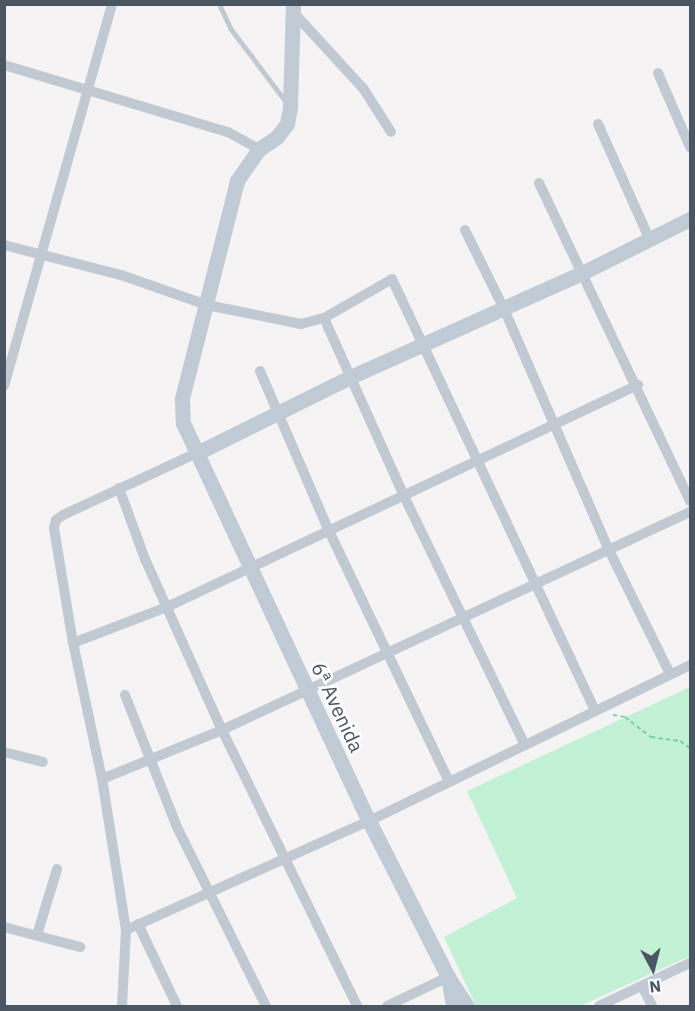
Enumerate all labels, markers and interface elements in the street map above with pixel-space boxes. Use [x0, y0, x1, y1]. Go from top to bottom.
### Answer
street label: 6ª Avenida [307, 658, 369, 756]
north arrow [623, 939, 683, 999]
text: N [648, 976, 662, 997]

